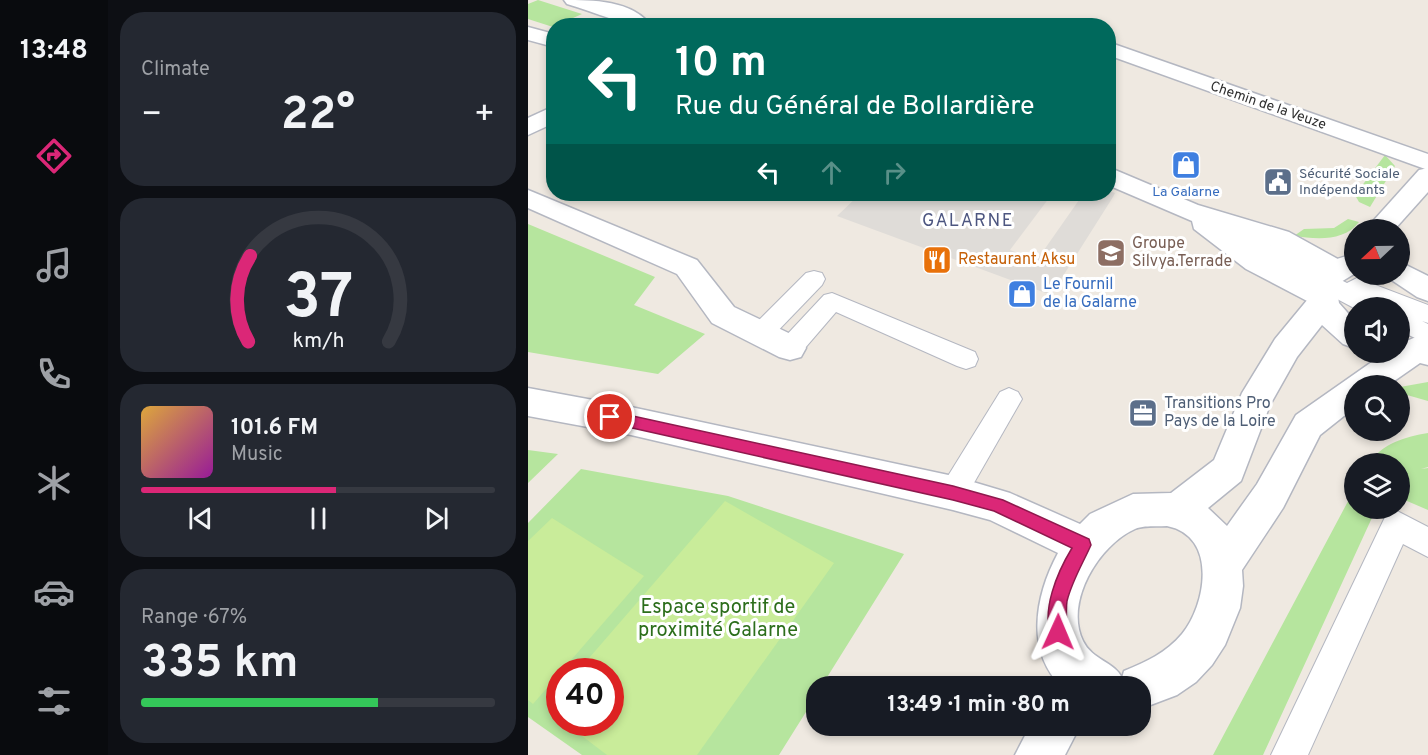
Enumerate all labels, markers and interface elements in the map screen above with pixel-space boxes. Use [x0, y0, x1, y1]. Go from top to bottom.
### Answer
text: 13:48 [20, 34, 88, 68]
text: 10 m [675, 38, 767, 91]
icon: left [576, 42, 654, 120]
text: Climate [141, 57, 210, 83]
street label: Chemin de la Veuze [1208, 78, 1328, 134]
text: 22° [281, 88, 355, 145]
text: Rue du Général de Bollardière [675, 90, 1035, 124]
text: − [141, 95, 162, 137]
text: + [474, 95, 495, 137]
icon: directions [33, 135, 75, 177]
shop icon: La Galarne [1170, 149, 1202, 181]
icon: left [752, 156, 785, 189]
icon: ahead [815, 156, 848, 189]
icon: right [878, 156, 911, 189]
public building icon: Sécurité Sociale Indépendants [1262, 166, 1294, 198]
place label: Sécurité Sociale Indépendants [1299, 166, 1400, 199]
place label: La Galarne [1152, 184, 1220, 201]
district label: GALARNE [922, 210, 1014, 233]
north arrow [1344, 219, 1410, 285]
map controls [1344, 219, 1410, 519]
place label: Groupe Silvya.Terrade [1132, 234, 1232, 272]
school or university icon: Groupe Silvya.Terrade [1095, 237, 1127, 269]
icon: music [33, 244, 75, 286]
restaurant icon: Restaurant Aksu [921, 244, 953, 276]
place label: Restaurant Aksu [958, 250, 1075, 270]
text: 37 [283, 261, 353, 340]
place label: Le Fournil de la Galarne [1043, 275, 1137, 313]
shop icon: Le Fournil de la Galarne [1006, 278, 1038, 310]
button: sound [1344, 297, 1410, 363]
text: km/h [292, 328, 344, 355]
icon: phone [33, 353, 75, 395]
button: search [1344, 375, 1410, 441]
pin [584, 391, 635, 442]
place label: Transitions Pro Pays de la Loire [1164, 394, 1276, 432]
office icon: Transitions Pro Pays de la Loire [1127, 397, 1159, 429]
icon: arrive [593, 400, 626, 433]
text: 101.6 FM [231, 415, 318, 442]
text: Music [231, 442, 283, 468]
button: layers [1344, 453, 1410, 519]
icon: climate [33, 462, 75, 504]
icon: previous [184, 502, 217, 535]
icon: pause [302, 502, 335, 535]
icon: next [420, 502, 453, 535]
icon: car [33, 571, 75, 613]
park label: Espace sportif de proximité Galarne [638, 595, 798, 644]
position arrow [1026, 600, 1090, 664]
text: Range · 67% [141, 605, 247, 631]
text: 335 km [141, 636, 298, 693]
speed limit sign: 40 [546, 658, 624, 736]
icon: filters [33, 680, 75, 722]
text: 13:49 · 1 min · 80 m [887, 692, 1070, 719]

